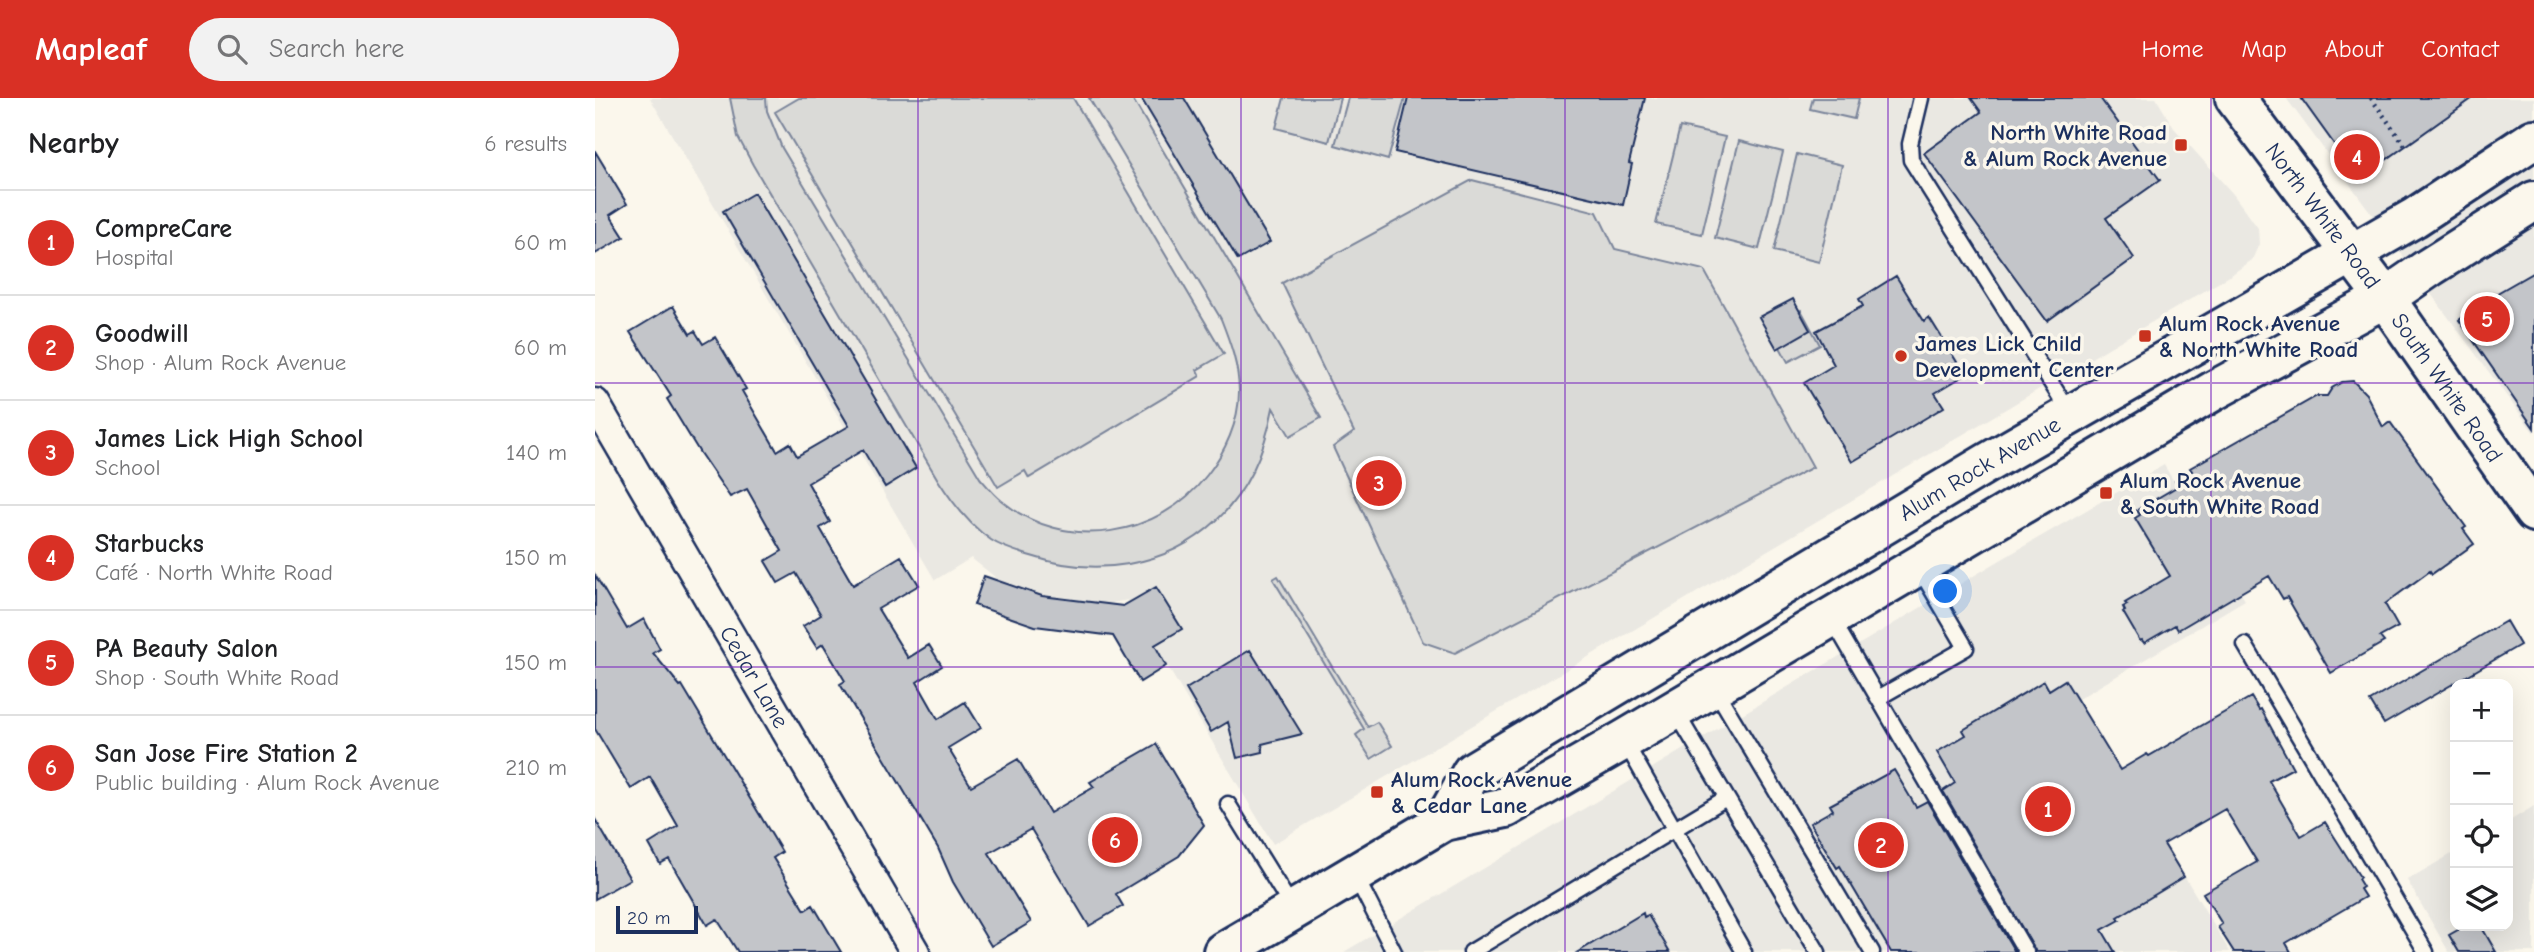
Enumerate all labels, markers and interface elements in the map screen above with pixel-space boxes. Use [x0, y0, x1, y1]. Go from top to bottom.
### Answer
search box [189, 18, 679, 81]
text: Mapleaf [35, 30, 147, 68]
icon: search [213, 30, 251, 68]
text: Search here [269, 34, 404, 64]
text: Home [2142, 35, 2203, 63]
text: Map [2241, 35, 2287, 63]
text: About [2325, 35, 2383, 63]
text: Contact [2421, 35, 2499, 63]
place label: North White Road & Alum Rock Avenue [1963, 119, 2167, 172]
text: Nearby [28, 126, 119, 161]
text: 6 results [484, 130, 567, 157]
pin: 4 [2334, 131, 2380, 183]
marker: North White Road & Alum Rock Avenue [2173, 137, 2189, 153]
street label: North White Road [2260, 137, 2387, 294]
text: CompreCare [95, 214, 232, 244]
text: 1 [46, 229, 56, 256]
text: 60 m [514, 229, 567, 256]
text: Hospital [95, 244, 173, 271]
pin: 5 [2464, 293, 2510, 345]
street label: South White Road [2386, 308, 2509, 467]
place label: Alum Rock Avenue & North White Road [2159, 310, 2358, 363]
text: Goodwill [95, 319, 189, 349]
marker: Alum Rock Avenue & North White Road [2137, 328, 2153, 344]
place label: James Lick Child Development Center [1915, 330, 2114, 383]
text: 2 [45, 334, 57, 361]
text: 60 m [514, 334, 567, 361]
marker: James Lick Child Development Center [1893, 348, 1909, 364]
text: Shop · Alum Rock Avenue [95, 349, 346, 376]
street label: Alum Rock Avenue [1894, 410, 2065, 526]
text: James Lick High School [95, 424, 363, 454]
text: 3 [45, 439, 57, 466]
text: 140 m [506, 439, 567, 466]
text: School [95, 454, 160, 481]
pin: 3 [1356, 457, 1402, 509]
place label: Alum Rock Avenue & South White Road [2120, 467, 2319, 520]
marker: Alum Rock Avenue & South White Road [2098, 485, 2114, 501]
text: Starbucks [95, 529, 204, 559]
text: 4 [46, 544, 56, 571]
text: 150 m [505, 544, 567, 571]
text: Café · North White Road [95, 559, 333, 586]
your location [1928, 574, 1962, 608]
street label: Cedar Lane [714, 621, 795, 733]
text: PA Beauty Salon [95, 634, 278, 664]
text: 5 [45, 649, 57, 676]
text: 150 m [505, 649, 567, 676]
text: Shop · South White Road [95, 664, 339, 691]
map controls [2450, 679, 2513, 931]
button: + [2450, 679, 2513, 742]
text: San Jose Fire Station 2 [95, 739, 358, 769]
button: − [2450, 742, 2513, 805]
text: 6 [45, 754, 57, 781]
text: 210 m [505, 754, 567, 781]
place label: Alum Rock Avenue & Cedar Lane [1391, 766, 1572, 819]
text: Public building · Alum Rock Avenue [95, 769, 439, 796]
pin: 1 [2025, 783, 2071, 835]
marker: Alum Rock Avenue & Cedar Lane [1369, 784, 1385, 800]
button: locate [2450, 805, 2513, 868]
pin: 6 [1092, 814, 1138, 866]
pin: 2 [1858, 819, 1904, 871]
button: layers [2450, 868, 2513, 931]
scale bar [616, 903, 698, 935]
text: 20 m [627, 907, 671, 929]

